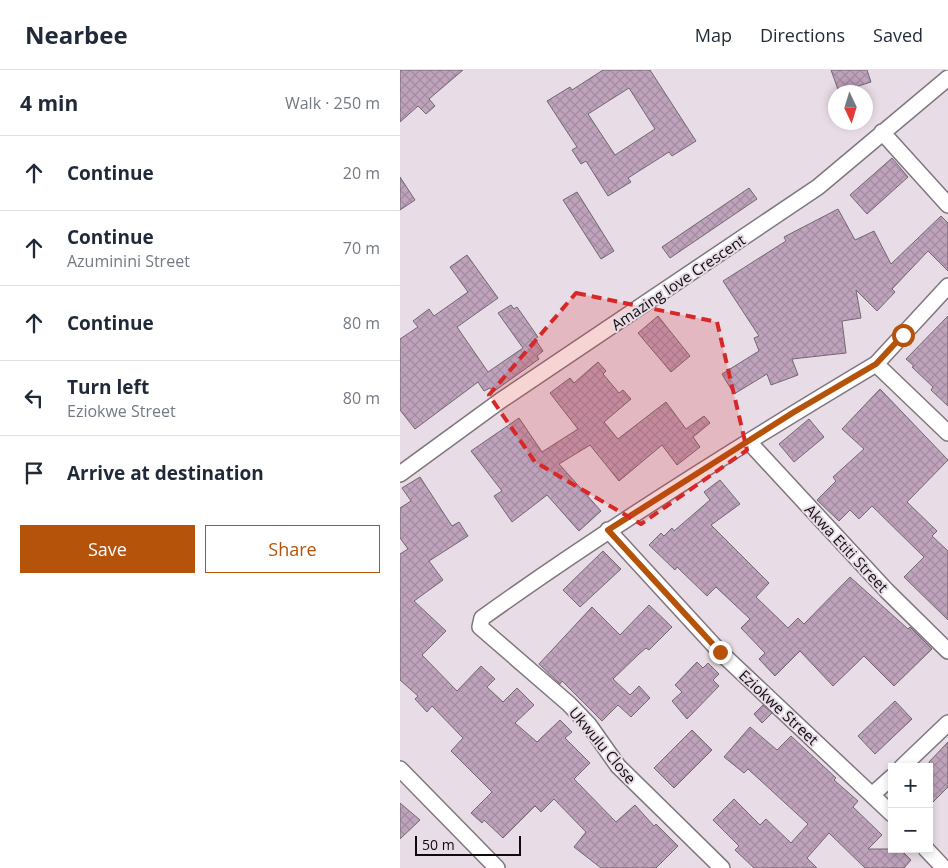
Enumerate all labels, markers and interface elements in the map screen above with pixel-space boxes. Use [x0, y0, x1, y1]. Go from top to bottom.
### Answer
text: Nearbee [25, 18, 128, 51]
text: Map [695, 23, 732, 47]
text: Directions [760, 23, 845, 47]
text: Saved [873, 23, 923, 47]
north arrow [828, 85, 873, 130]
text: 4 min [20, 89, 78, 117]
text: Walk · 250 m [285, 92, 380, 114]
icon: ahead [20, 159, 48, 187]
text: Continue [67, 160, 154, 186]
text: 20 m [343, 162, 380, 184]
text: Continue [67, 224, 154, 250]
street label: Amazing love Crescent [607, 230, 749, 334]
icon: ahead [20, 234, 48, 262]
text: 70 m [343, 237, 380, 259]
text: Azuminini Street [67, 250, 190, 272]
icon: ahead [20, 309, 48, 337]
text: Continue [67, 310, 154, 336]
text: 80 m [343, 312, 380, 334]
route start [892, 324, 915, 347]
text: Turn left [67, 374, 149, 400]
icon: left [20, 384, 48, 412]
text: 80 m [343, 387, 380, 409]
text: Eziokwe Street [67, 400, 176, 422]
icon: arrive [20, 459, 48, 487]
text: Arrive at destination [67, 460, 264, 486]
street label: Akwa Etiti Street [801, 500, 893, 596]
button: Save [20, 525, 195, 573]
button: Share [205, 525, 380, 573]
route end [709, 641, 732, 664]
street label: Eziokwe Street [735, 665, 823, 749]
street label: Ukwulu Close [565, 702, 641, 788]
map controls [888, 763, 933, 853]
button: + [888, 763, 933, 808]
button: − [888, 808, 933, 853]
scale bar [415, 833, 521, 856]
text: 50 m [422, 835, 455, 854]

